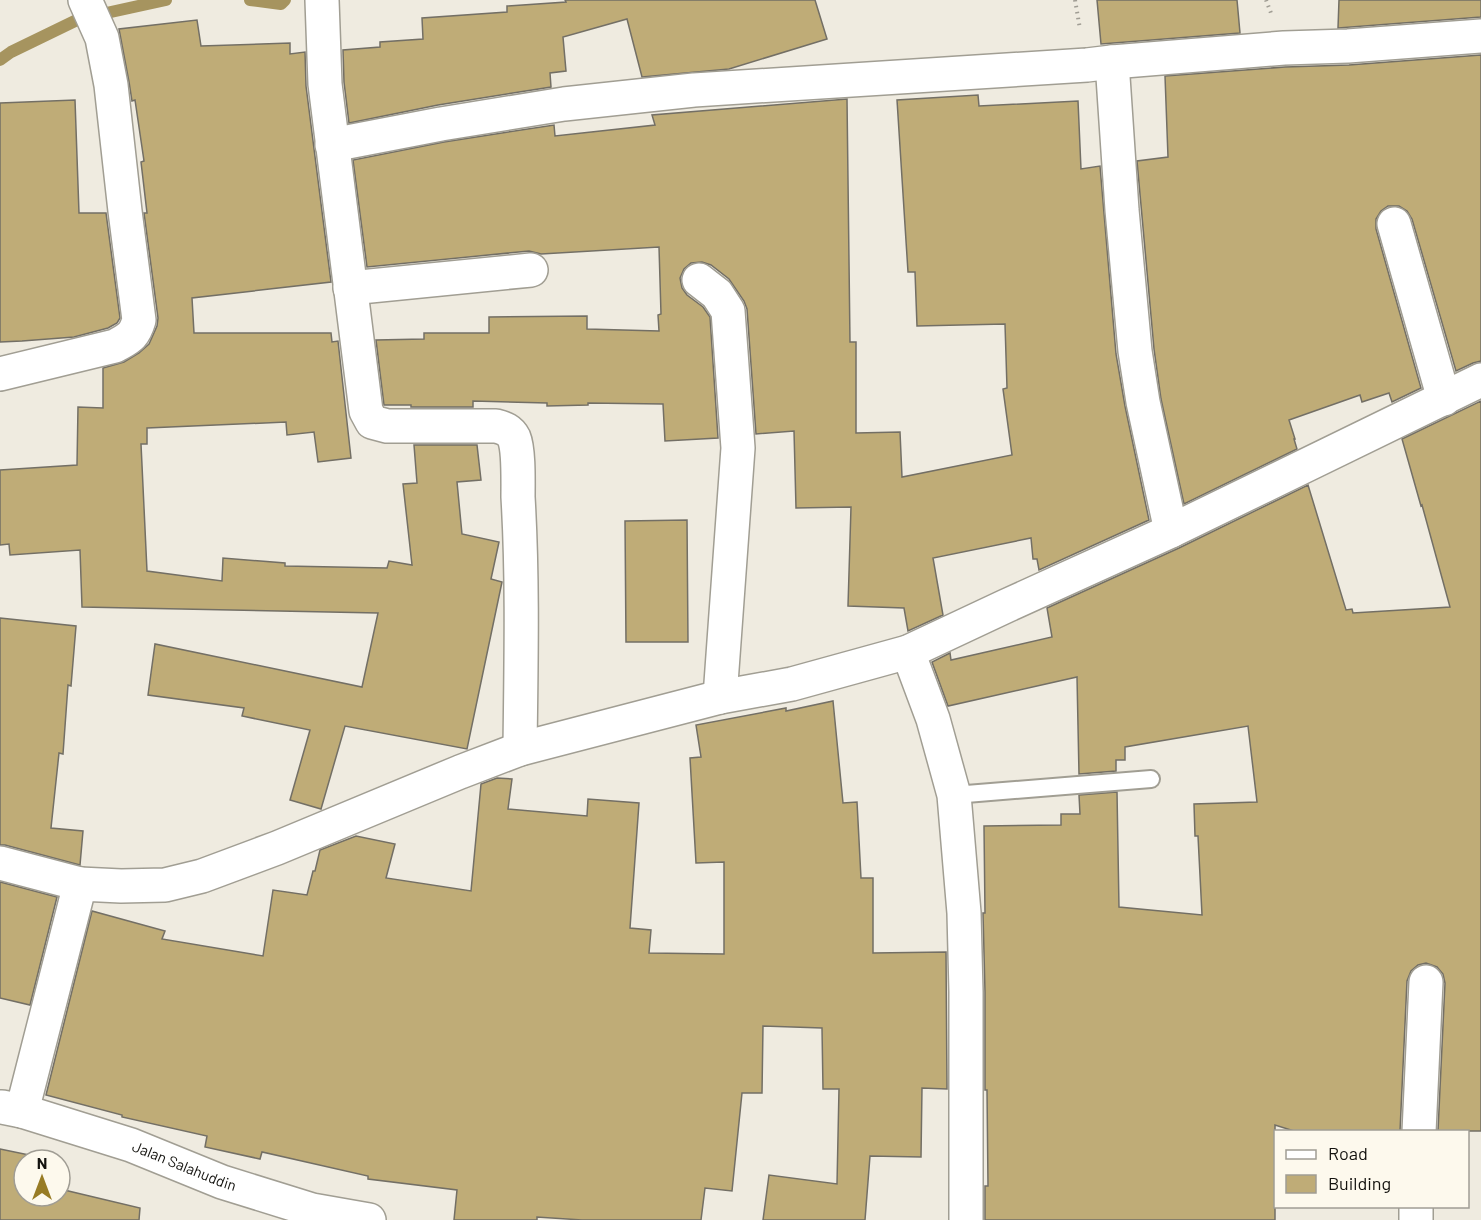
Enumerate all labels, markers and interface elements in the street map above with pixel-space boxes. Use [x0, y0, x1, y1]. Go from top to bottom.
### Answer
legend [1274, 1130, 1469, 1208]
street label: Jalan Salahuddin [130, 1137, 239, 1194]
text: Road [1328, 1142, 1368, 1164]
north arrow [12, 1148, 72, 1208]
text: N [37, 1153, 47, 1172]
text: Building [1328, 1172, 1391, 1194]

